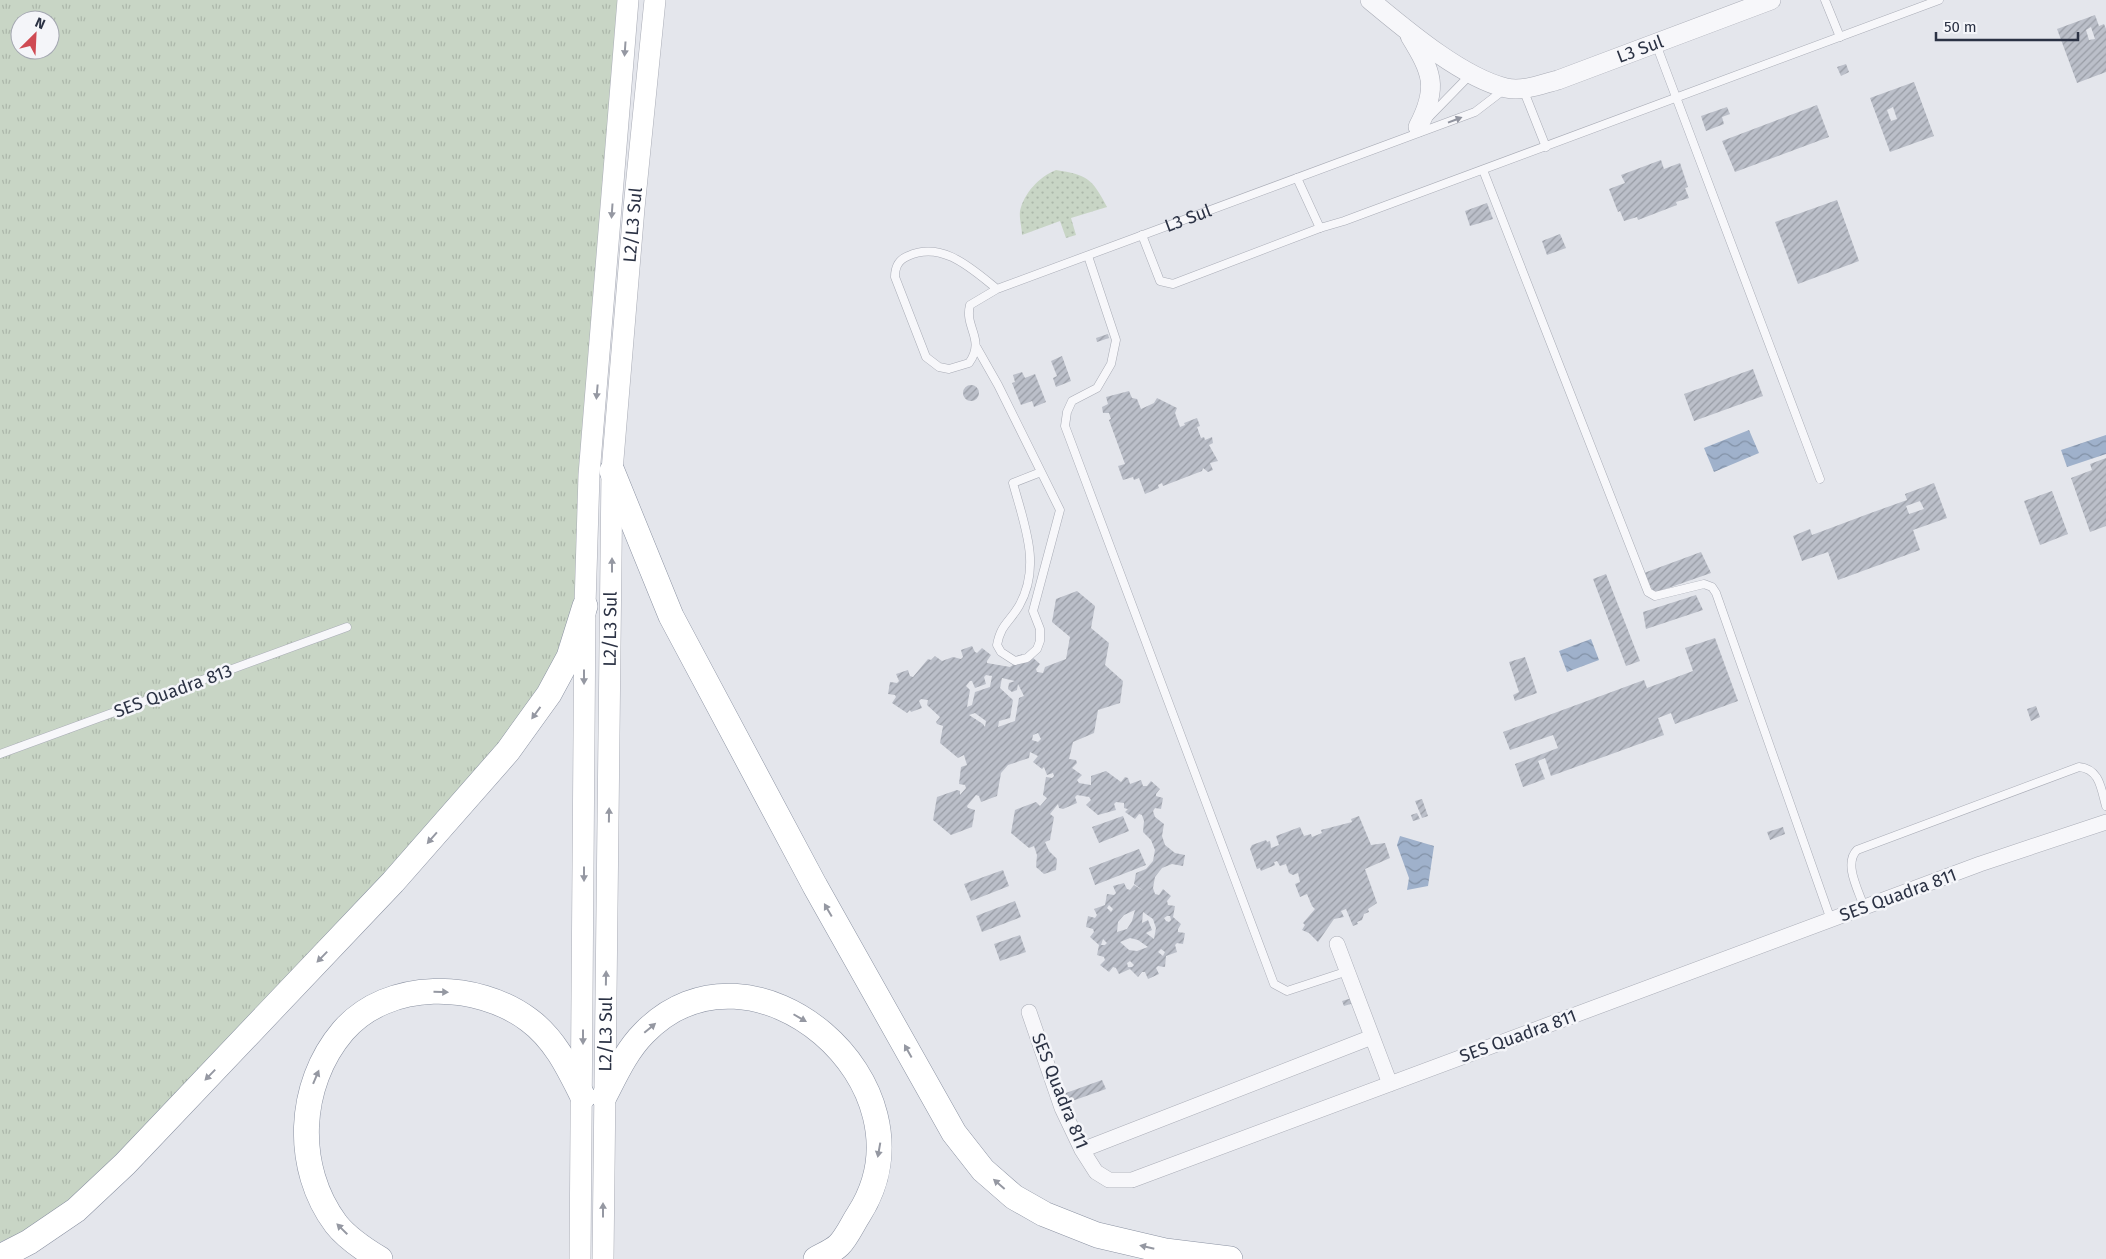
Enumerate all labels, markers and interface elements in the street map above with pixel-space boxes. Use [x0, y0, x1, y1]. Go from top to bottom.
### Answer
north arrow [10, 10, 60, 60]
scale bar [1936, 10, 2078, 42]
text: N [32, 14, 48, 33]
text: 50 m [1944, 18, 1977, 36]
street label: L3 Sul [1614, 30, 1667, 68]
one-way arrow [620, 41, 628, 57]
one-way arrow [1448, 116, 1463, 124]
street label: L2/L3 Sul [618, 186, 647, 263]
street label: L3 Sul [1162, 200, 1214, 237]
one-way arrow [608, 203, 616, 219]
one-way arrow [593, 384, 601, 400]
one-way arrow [608, 557, 616, 573]
street label: L2/L3 Sul [599, 591, 622, 667]
street label: SES Quadra 813 [111, 659, 235, 723]
one-way arrow [580, 669, 588, 685]
one-way arrow [531, 706, 541, 720]
one-way arrow [605, 807, 613, 823]
one-way arrow [426, 831, 438, 843]
street label: SES Quadra 811 [1836, 864, 1960, 926]
one-way arrow [580, 866, 588, 882]
one-way arrow [824, 902, 832, 917]
one-way arrow [316, 951, 328, 963]
one-way arrow [602, 970, 610, 986]
one-way arrow [433, 988, 449, 996]
street label: L2/L3 Sul [594, 996, 617, 1072]
street label: SES Quadra 811 [1456, 1005, 1580, 1067]
one-way arrow [794, 1013, 807, 1022]
one-way arrow [643, 1022, 656, 1033]
one-way arrow [579, 1029, 587, 1045]
street label: SES Quadra 811 [1027, 1030, 1093, 1152]
one-way arrow [904, 1043, 912, 1058]
one-way arrow [204, 1068, 216, 1080]
one-way arrow [312, 1069, 320, 1084]
one-way arrow [875, 1143, 883, 1158]
one-way arrow [994, 1178, 1006, 1190]
one-way arrow [599, 1202, 607, 1218]
one-way arrow [336, 1223, 348, 1235]
one-way arrow [1139, 1243, 1154, 1251]

